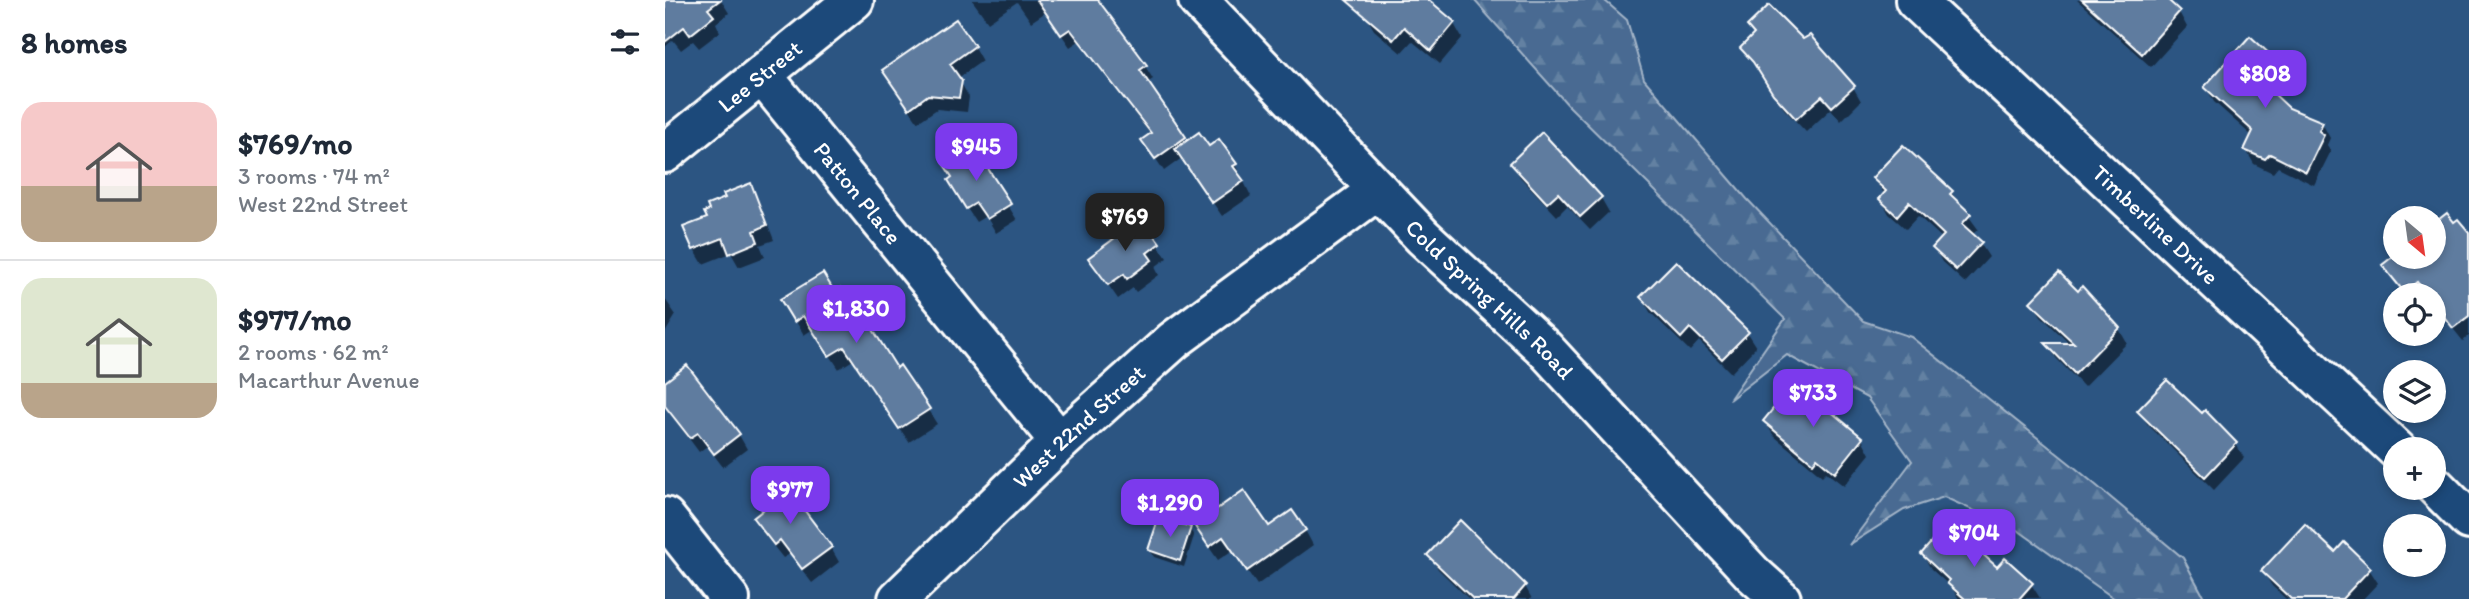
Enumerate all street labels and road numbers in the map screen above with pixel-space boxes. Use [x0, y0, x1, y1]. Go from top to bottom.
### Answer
street label: Lee Street [712, 34, 808, 118]
street label: Patton Place [808, 136, 908, 250]
street label: Timberline Drive [2086, 159, 2225, 290]
street label: Cold Spring Hills Road [1400, 213, 1580, 385]
street label: West 22nd Street [1007, 359, 1151, 494]

